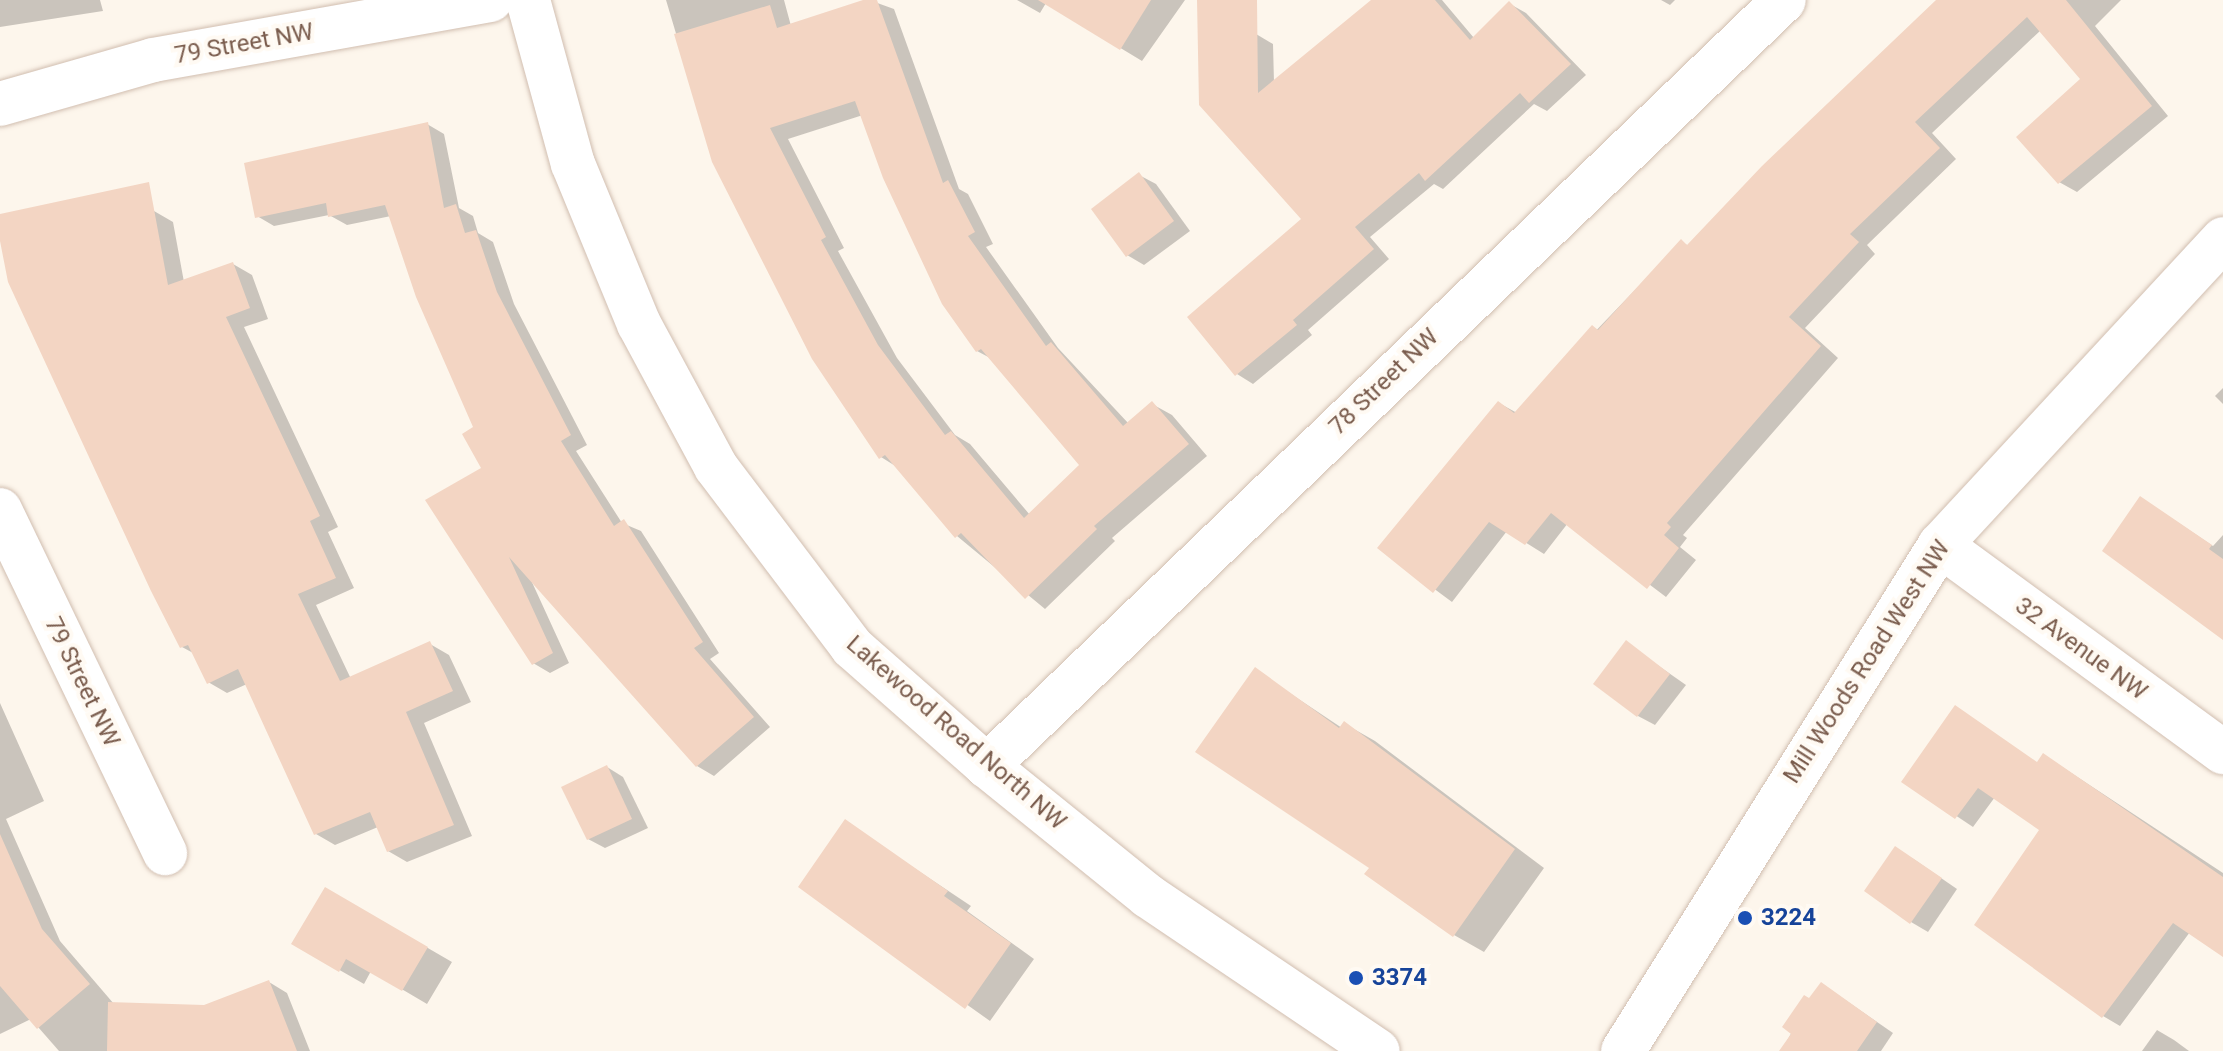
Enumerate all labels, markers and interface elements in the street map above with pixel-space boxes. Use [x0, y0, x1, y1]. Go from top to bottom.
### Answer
street label: 79 Street NW [172, 18, 316, 70]
street label: 78 Street NW [1323, 323, 1445, 441]
street label: Mill Woods Road West NW [1778, 535, 1956, 789]
street label: 32 Avenue NW [2010, 592, 2152, 706]
street label: 79 Street NW [38, 612, 126, 752]
street label: Lakewood Road North NW [840, 630, 1072, 836]
place label: 3224 [1761, 904, 1816, 932]
marker: 3224 [1736, 909, 1754, 927]
place label: 3374 [1372, 964, 1427, 992]
marker: 3374 [1347, 969, 1365, 987]

